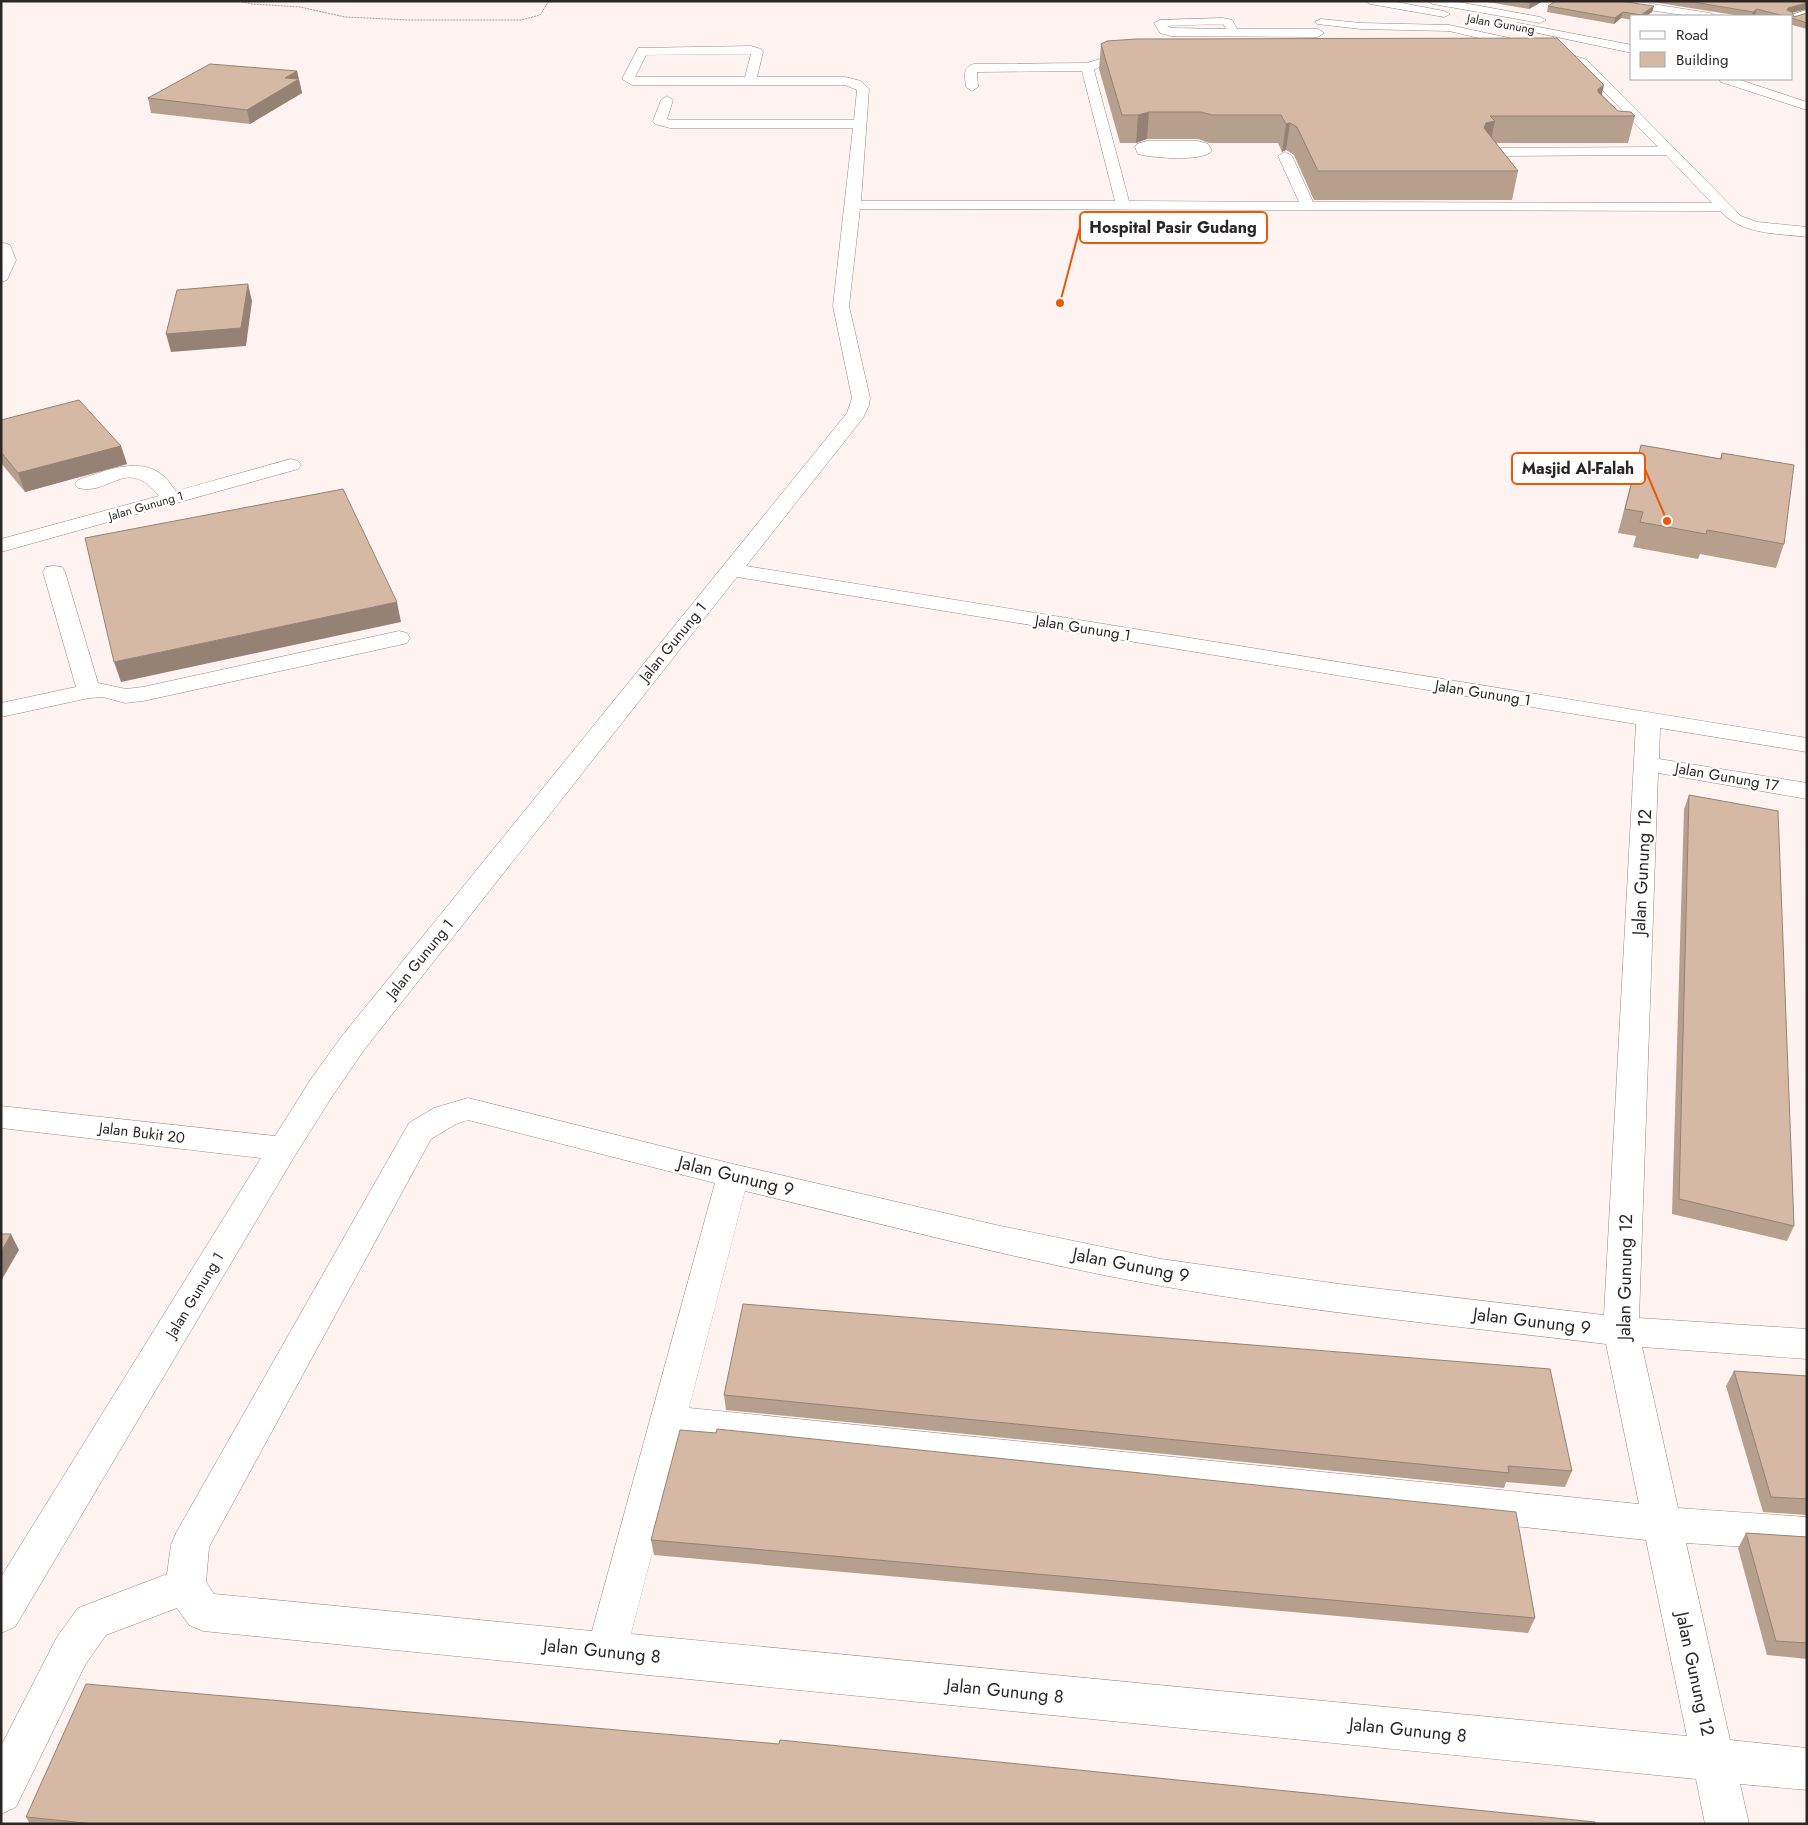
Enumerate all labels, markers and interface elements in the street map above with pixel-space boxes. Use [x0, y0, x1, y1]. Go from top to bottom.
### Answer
street label: Jalan Gunung [1464, 9, 1536, 39]
legend [1630, 15, 1793, 80]
text: Road [1676, 24, 1708, 46]
text: Building [1676, 49, 1728, 71]
callout: Hospital Pasir Gudang [1080, 212, 1267, 243]
text: Hospital Pasir Gudang [1089, 216, 1257, 239]
callout: Masjid Al-Falah [1512, 453, 1645, 484]
text: Masjid Al-Falah [1522, 457, 1634, 480]
street label: Jalan Gunung 1 [104, 487, 186, 526]
street label: Jalan Gunung 1 [633, 597, 712, 688]
street label: Jalan Gunung 1 [1032, 609, 1133, 646]
street label: Jalan Gunung 1 [1432, 674, 1533, 711]
street label: Jalan Gunung 17 [1672, 757, 1781, 797]
street label: Jalan Gunung 12 [1626, 808, 1658, 938]
street label: Jalan Gunung 1 [380, 914, 459, 1005]
street label: Jalan Bukit 20 [96, 1117, 186, 1149]
street label: Jalan Gunung 9 [673, 1149, 797, 1203]
street label: Jalan Gunung 12 [1611, 1214, 1639, 1342]
street label: Jalan Gunung 9 [1068, 1241, 1192, 1289]
street label: Jalan Gunung 1 [160, 1248, 229, 1344]
street label: Jalan Gunung 9 [1470, 1301, 1592, 1341]
street label: Jalan Gunung 12 [1669, 1608, 1721, 1739]
street label: Jalan Gunung 8 [540, 1632, 662, 1670]
street label: Jalan Gunung 8 [943, 1672, 1065, 1710]
street label: Jalan Gunung 8 [1346, 1711, 1468, 1749]

